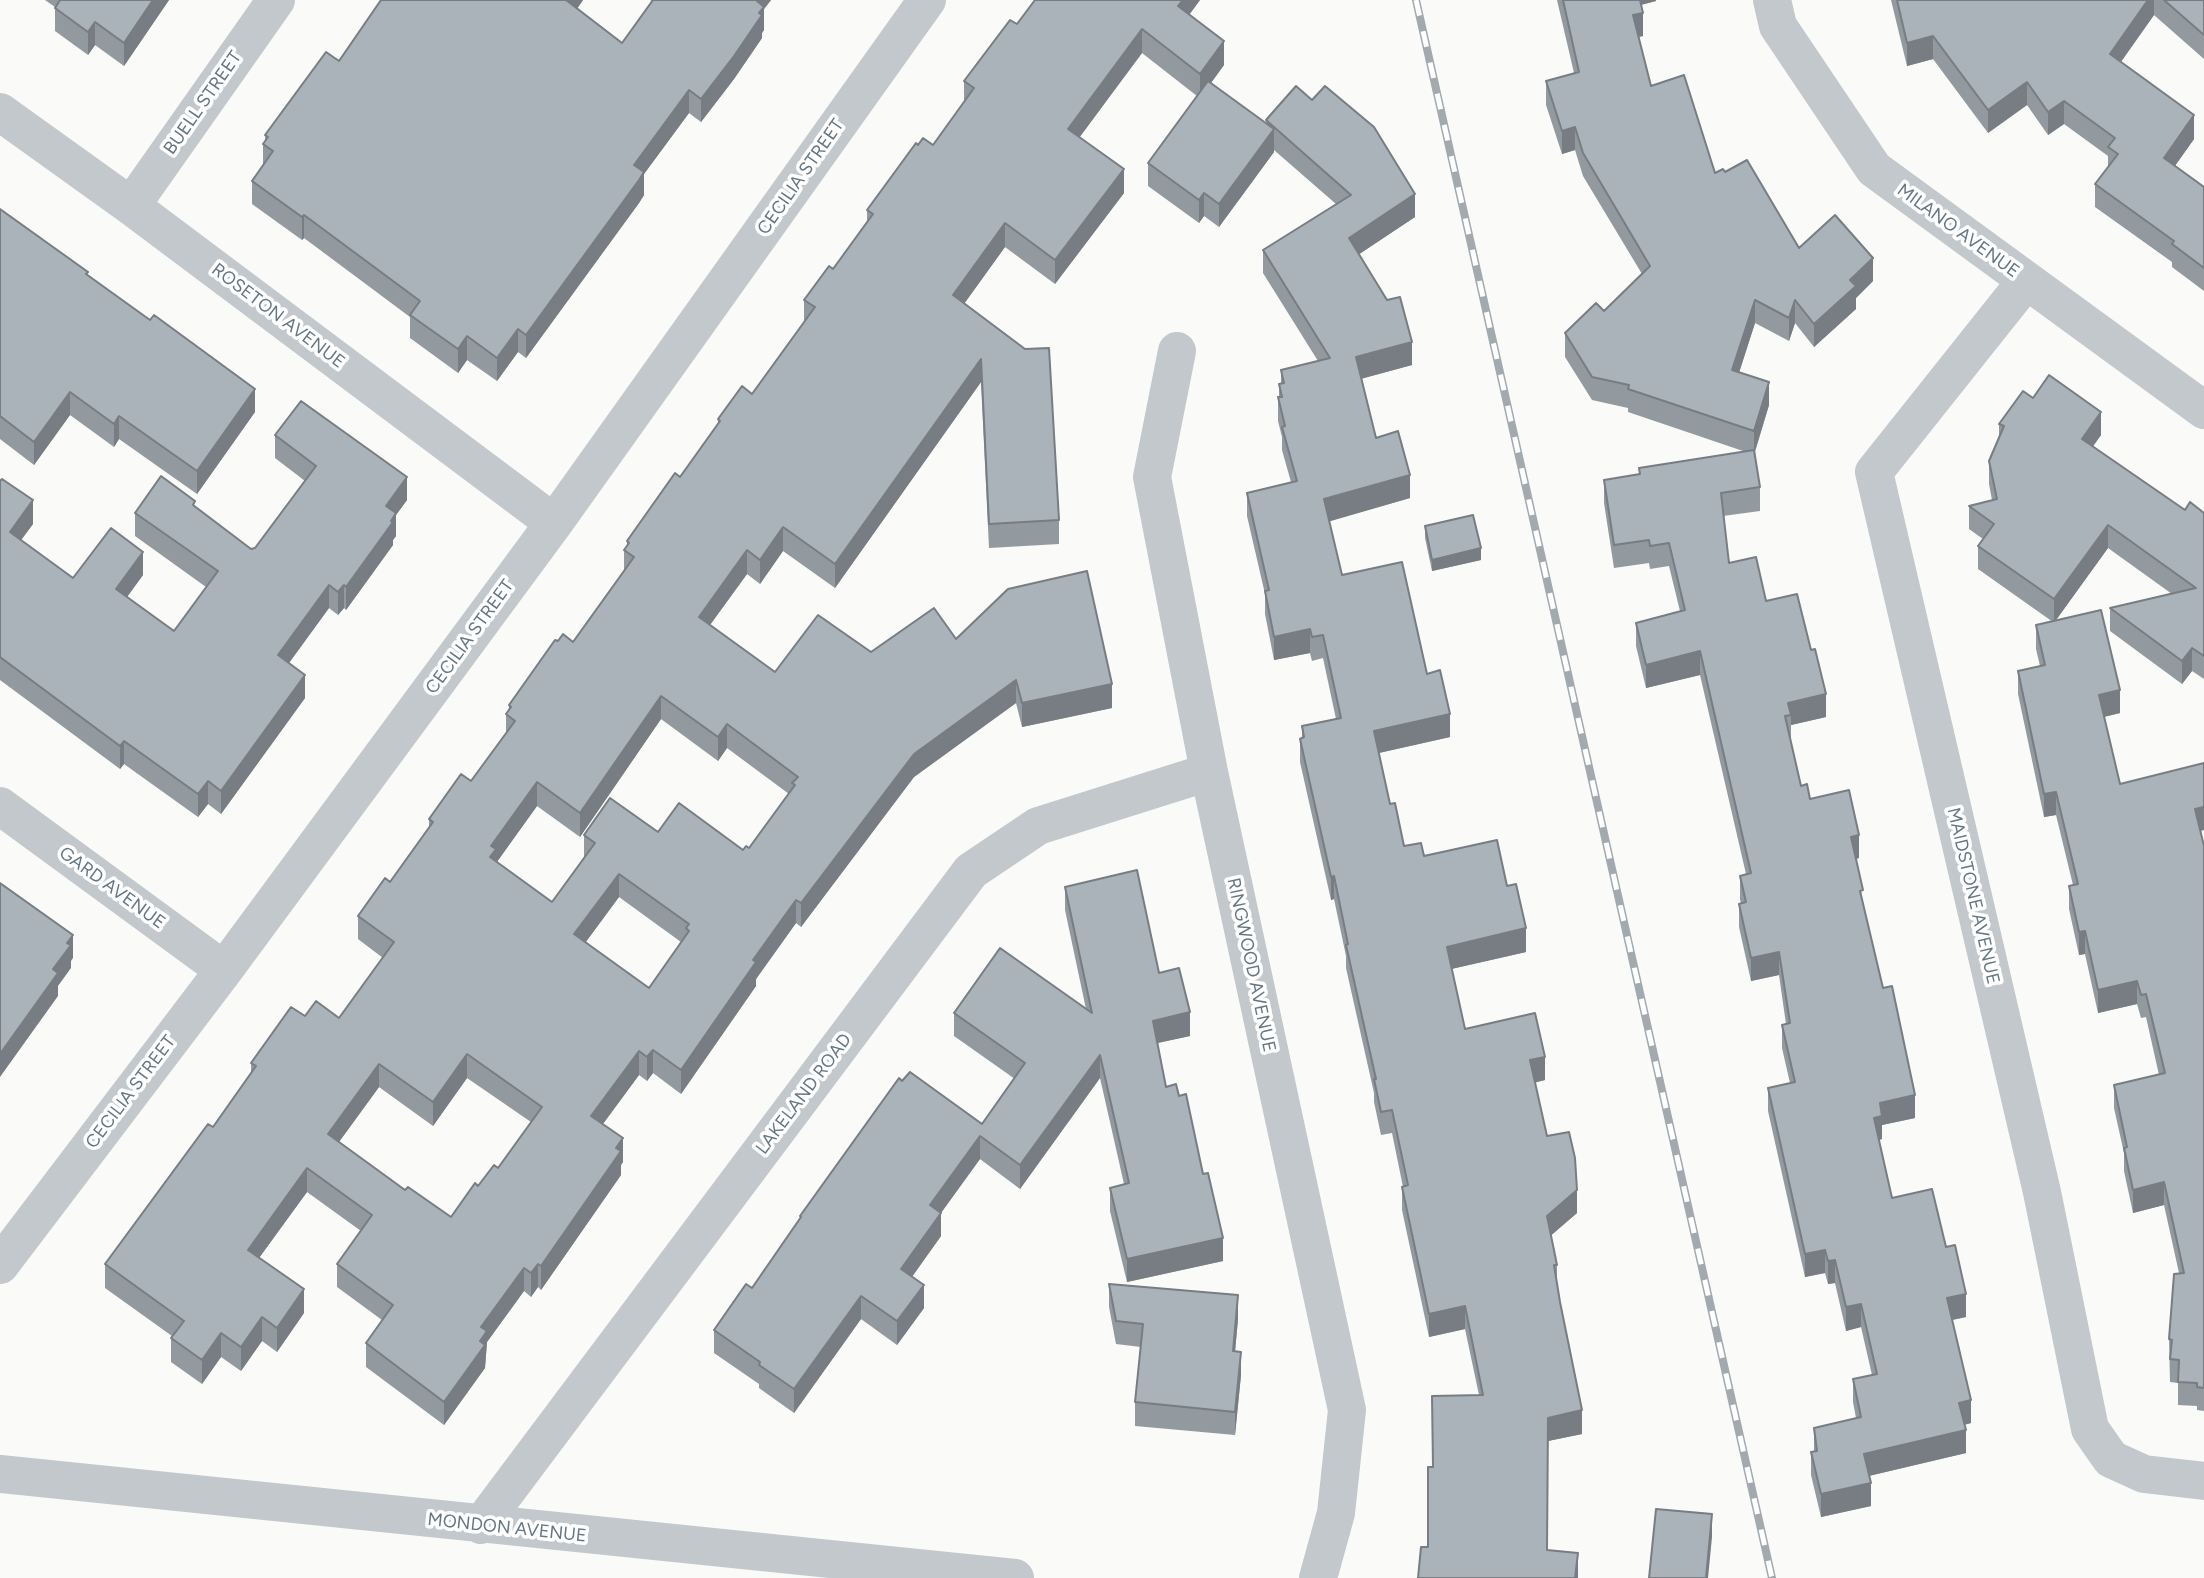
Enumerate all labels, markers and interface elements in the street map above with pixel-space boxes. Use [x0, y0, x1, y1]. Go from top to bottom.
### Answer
street label: BUELL STREET [159, 47, 247, 159]
street label: CECILIA STREET [753, 115, 849, 239]
street label: MILANO AVENUE [1893, 179, 2023, 283]
street label: ROSETON AVENUE [207, 259, 349, 373]
street label: CECILIA STREET [421, 576, 519, 698]
street label: MAIDSTONE AVENUE [1942, 806, 2004, 986]
street label: GARD AVENUE [55, 842, 169, 934]
street label: RINGWOOD AVENUE [1222, 876, 1280, 1054]
street label: LAKELAND ROAD [752, 1029, 856, 1159]
street label: CECILIA STREET [81, 1031, 181, 1153]
street label: MONDON AVENUE [426, 1509, 588, 1547]

